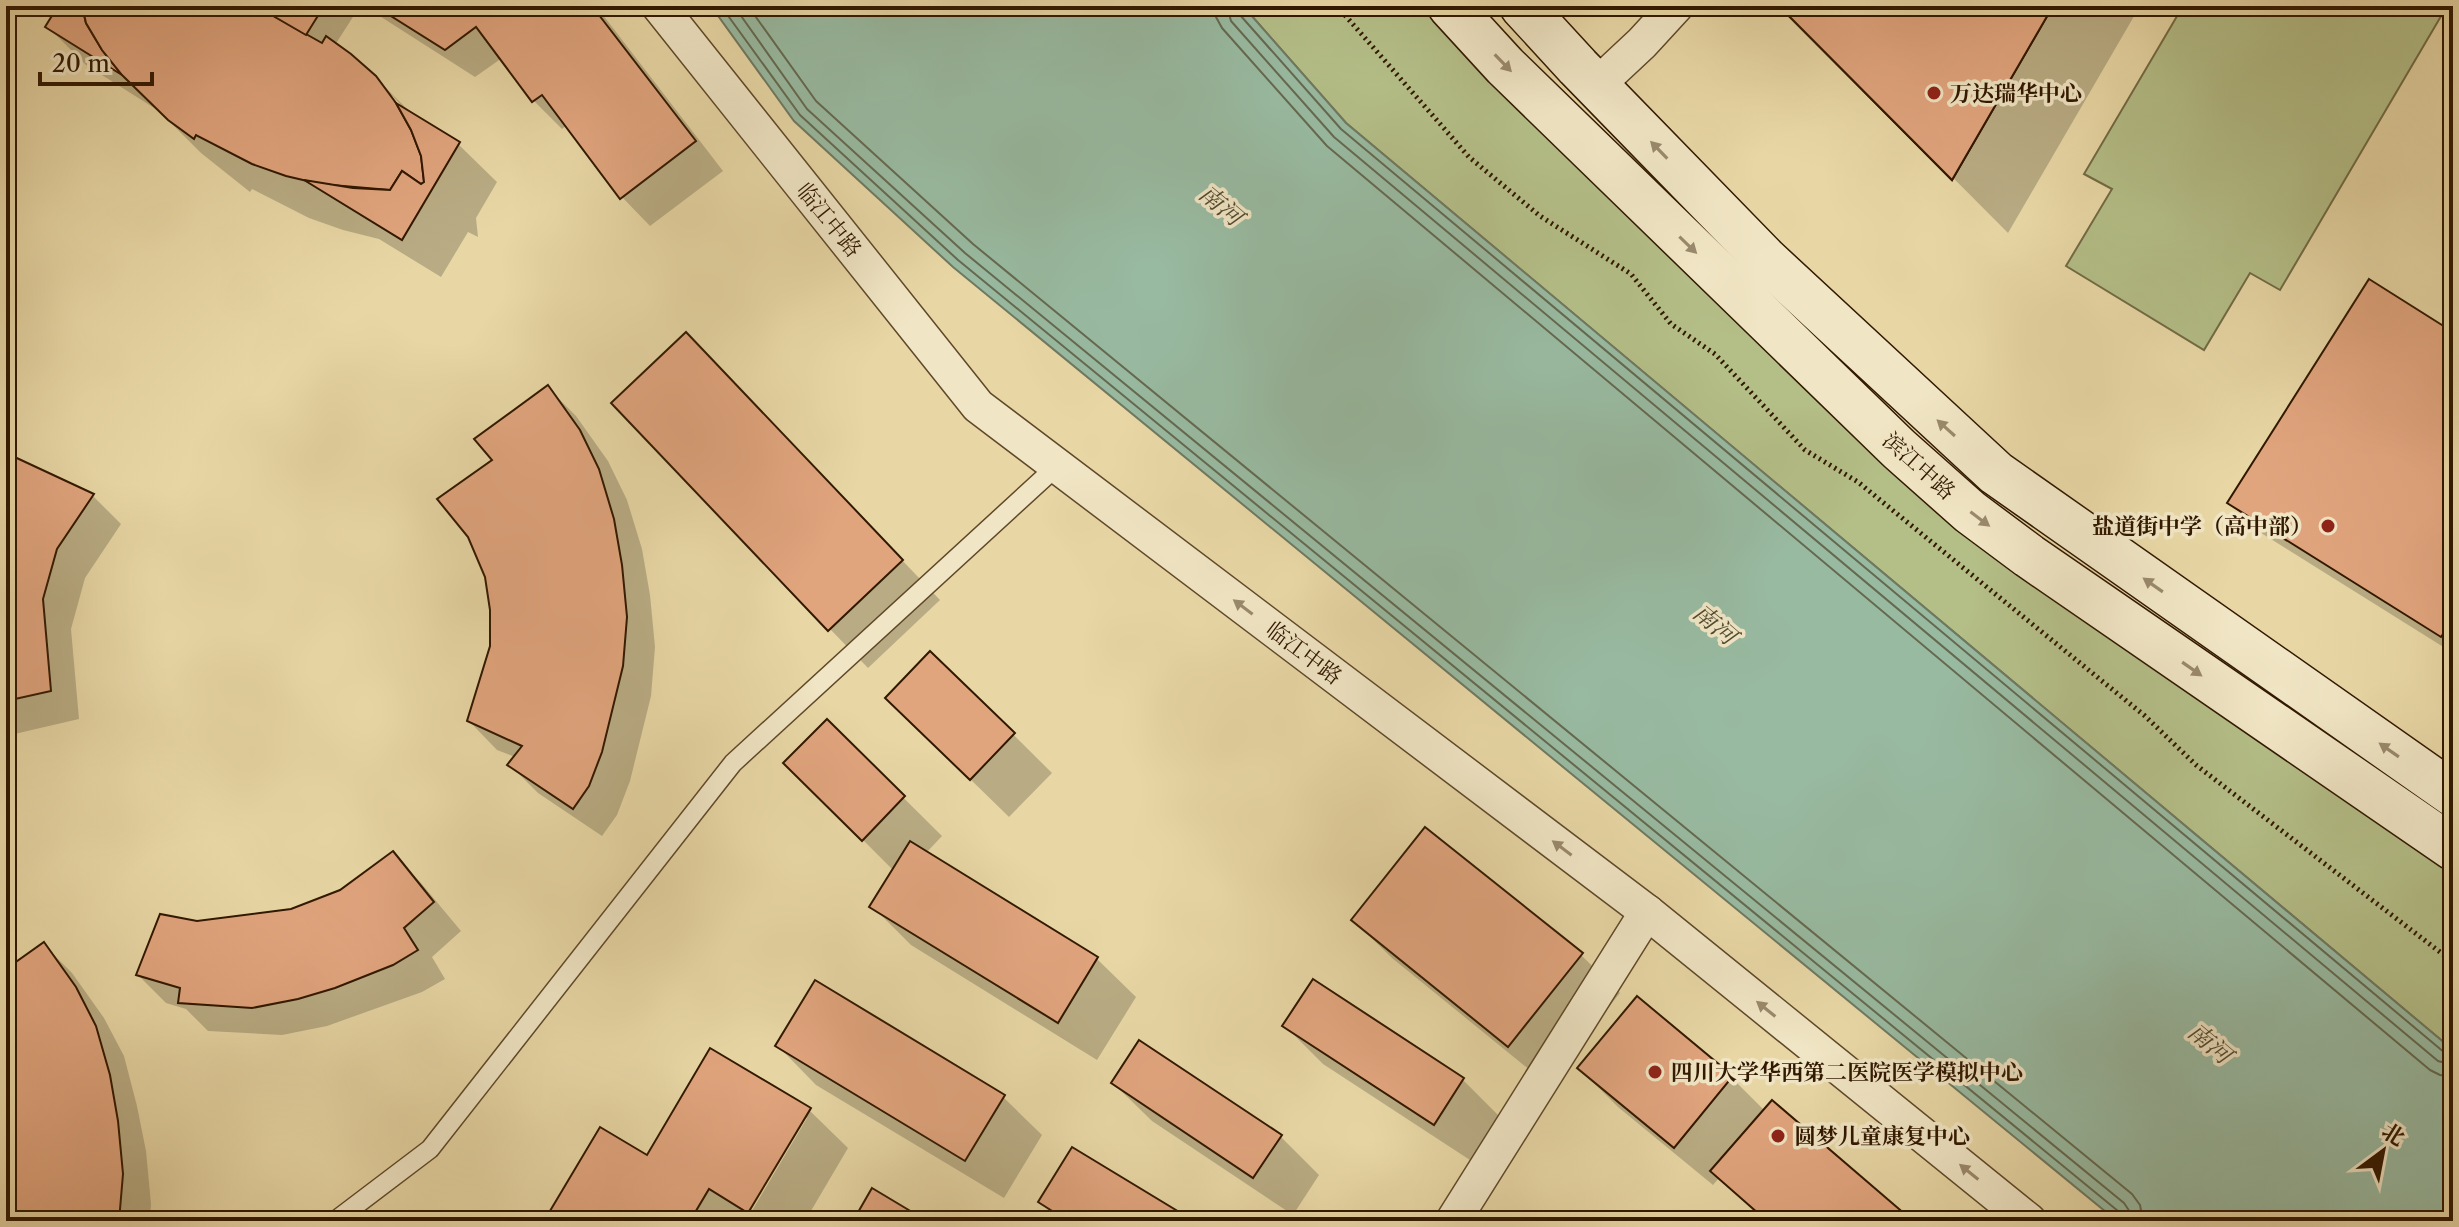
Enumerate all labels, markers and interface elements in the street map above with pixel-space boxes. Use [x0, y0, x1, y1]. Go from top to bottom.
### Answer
scale bar [40, 36, 152, 86]
text: 20 m [52, 49, 110, 78]
one-way arrow [1493, 53, 1511, 72]
place label: 万达瑞华中心 [1950, 80, 2082, 107]
marker: 万达瑞华中心 [1925, 84, 1943, 102]
one-way arrow [1650, 141, 1668, 160]
street label: 临江中路 [791, 177, 867, 263]
water label: 南河 [1193, 178, 1252, 234]
one-way arrow [1678, 236, 1697, 254]
one-way arrow [1936, 420, 1955, 438]
street label: 滨江中路 [1877, 427, 1961, 505]
one-way arrow [1970, 511, 1990, 527]
place label: 盐道街中学（高中部） [2092, 513, 2312, 540]
marker: 盐道街中学（高中部） [2319, 517, 2337, 535]
one-way arrow [2142, 578, 2163, 593]
water label: 南河 [1687, 597, 1746, 653]
one-way arrow [1233, 599, 1253, 615]
street label: 临江中路 [1261, 616, 1347, 690]
one-way arrow [2182, 661, 2203, 676]
one-way arrow [2378, 742, 2400, 758]
one-way arrow [1552, 840, 1572, 856]
one-way arrow [1756, 1000, 1777, 1017]
water label: 南河 [2182, 1016, 2241, 1072]
place label: 四川大学华西第二医院医学模拟中心 [1671, 1059, 2023, 1086]
marker: 四川大学华西第二医院医学模拟中心 [1646, 1063, 1664, 1081]
north arrow [2343, 1111, 2423, 1191]
text: 北 [2377, 1117, 2410, 1152]
place label: 圆梦儿童康复中心 [1794, 1123, 1970, 1150]
marker: 圆梦儿童康复中心 [1769, 1127, 1787, 1145]
one-way arrow [1959, 1164, 1979, 1181]

